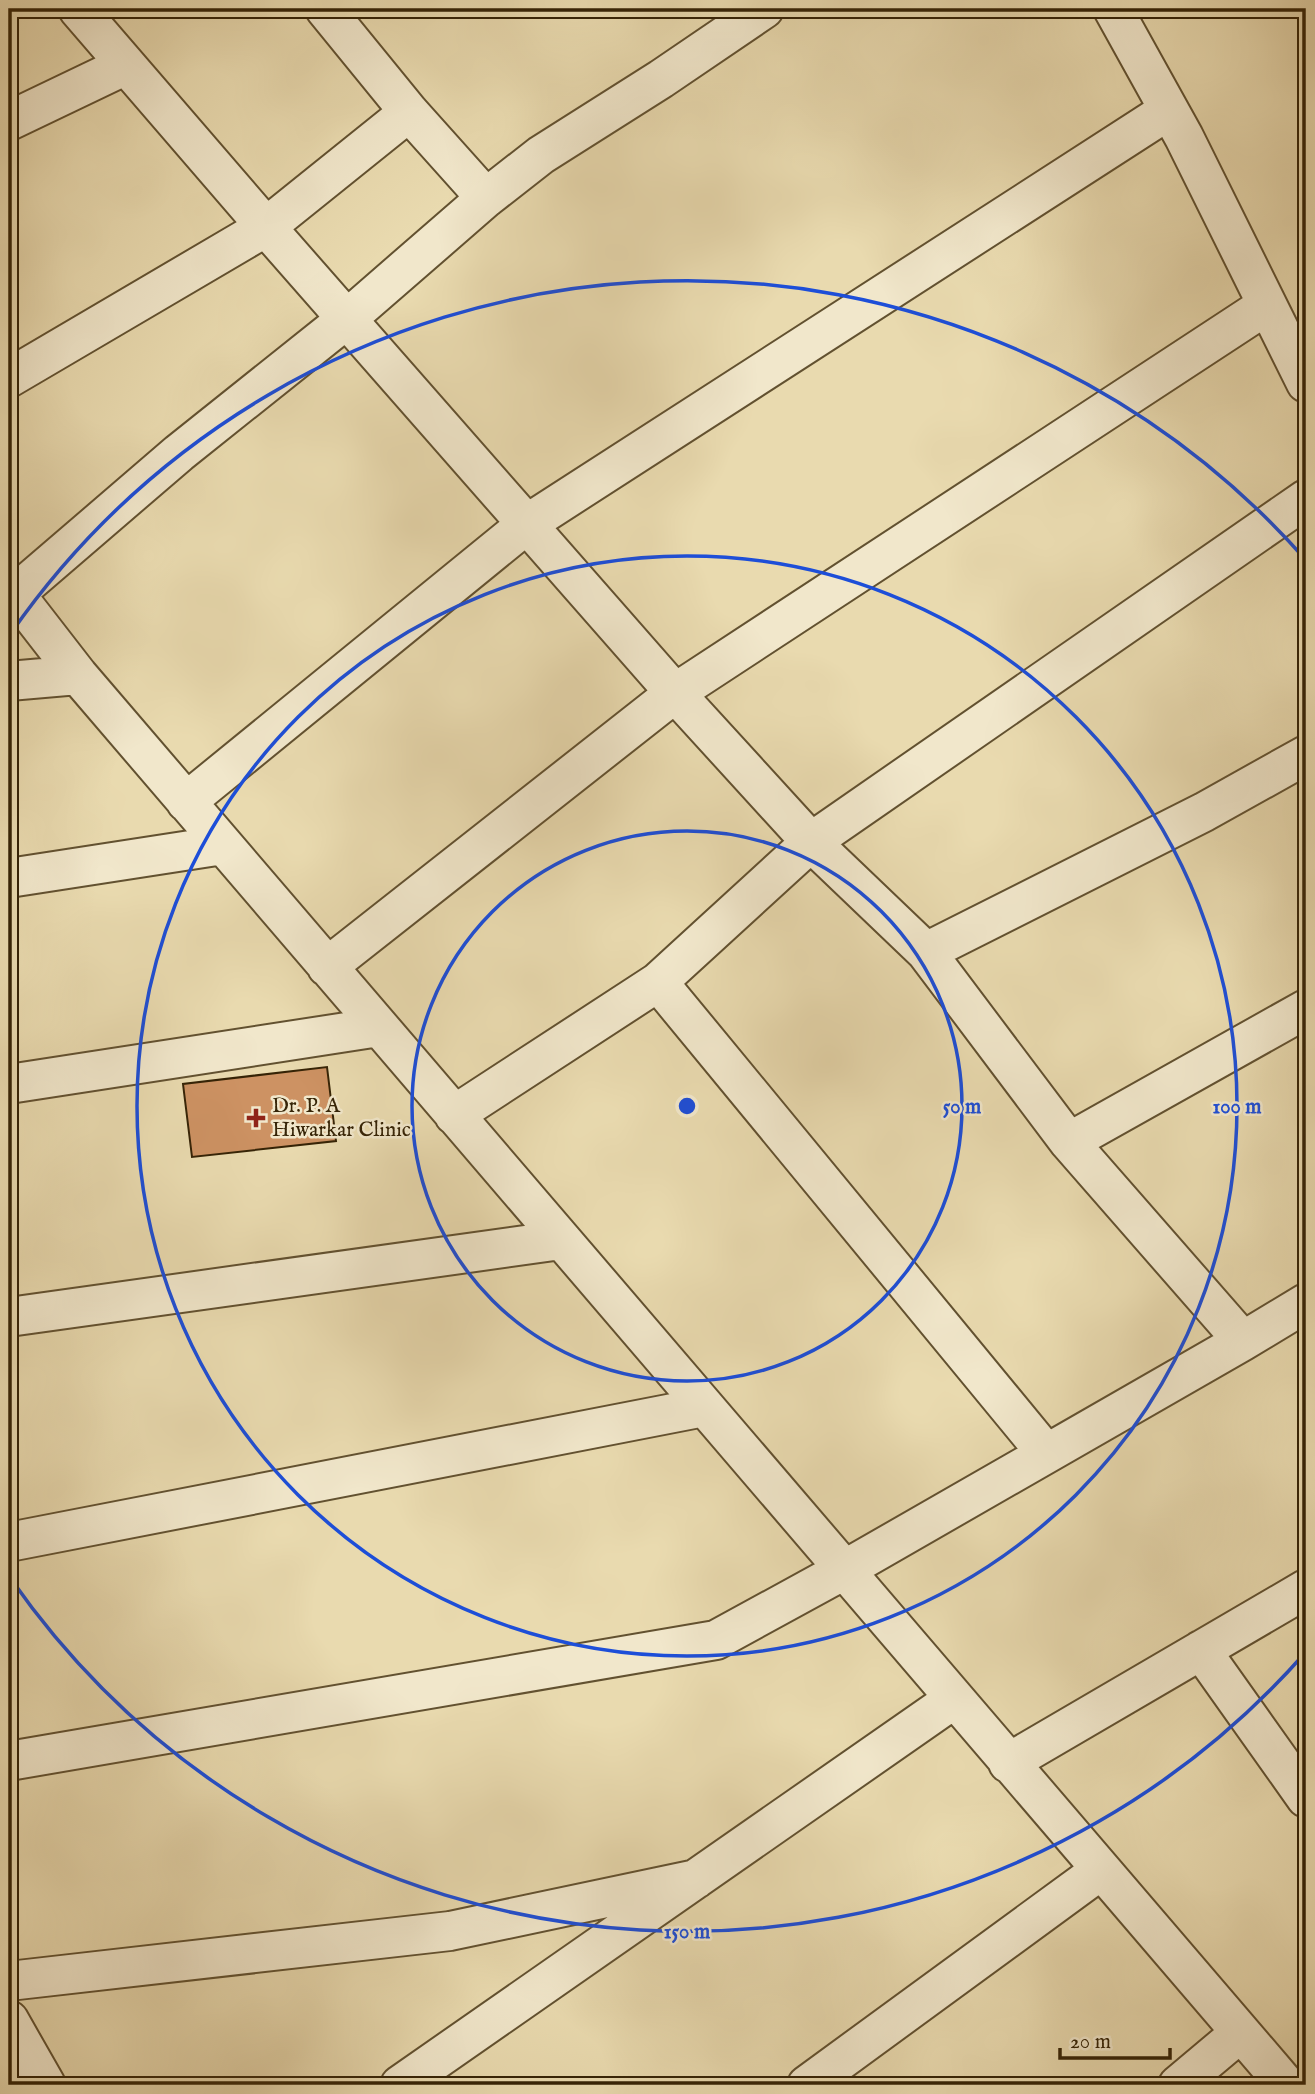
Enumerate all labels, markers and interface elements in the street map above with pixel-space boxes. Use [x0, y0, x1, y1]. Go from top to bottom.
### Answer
place label: Dr. P. A Hiwarkar Clinic [272, 1093, 411, 1144]
centre of rings [675, 1094, 699, 1118]
text: 50 m [943, 1094, 982, 1121]
text: 100 m [1212, 1094, 1262, 1121]
marker: Dr. P. A Hiwarkar Clinic [246, 1108, 266, 1128]
text: 150 m [664, 1919, 711, 1946]
scale bar [1060, 2017, 1170, 2061]
text: 20 m [1070, 2029, 1111, 2056]

